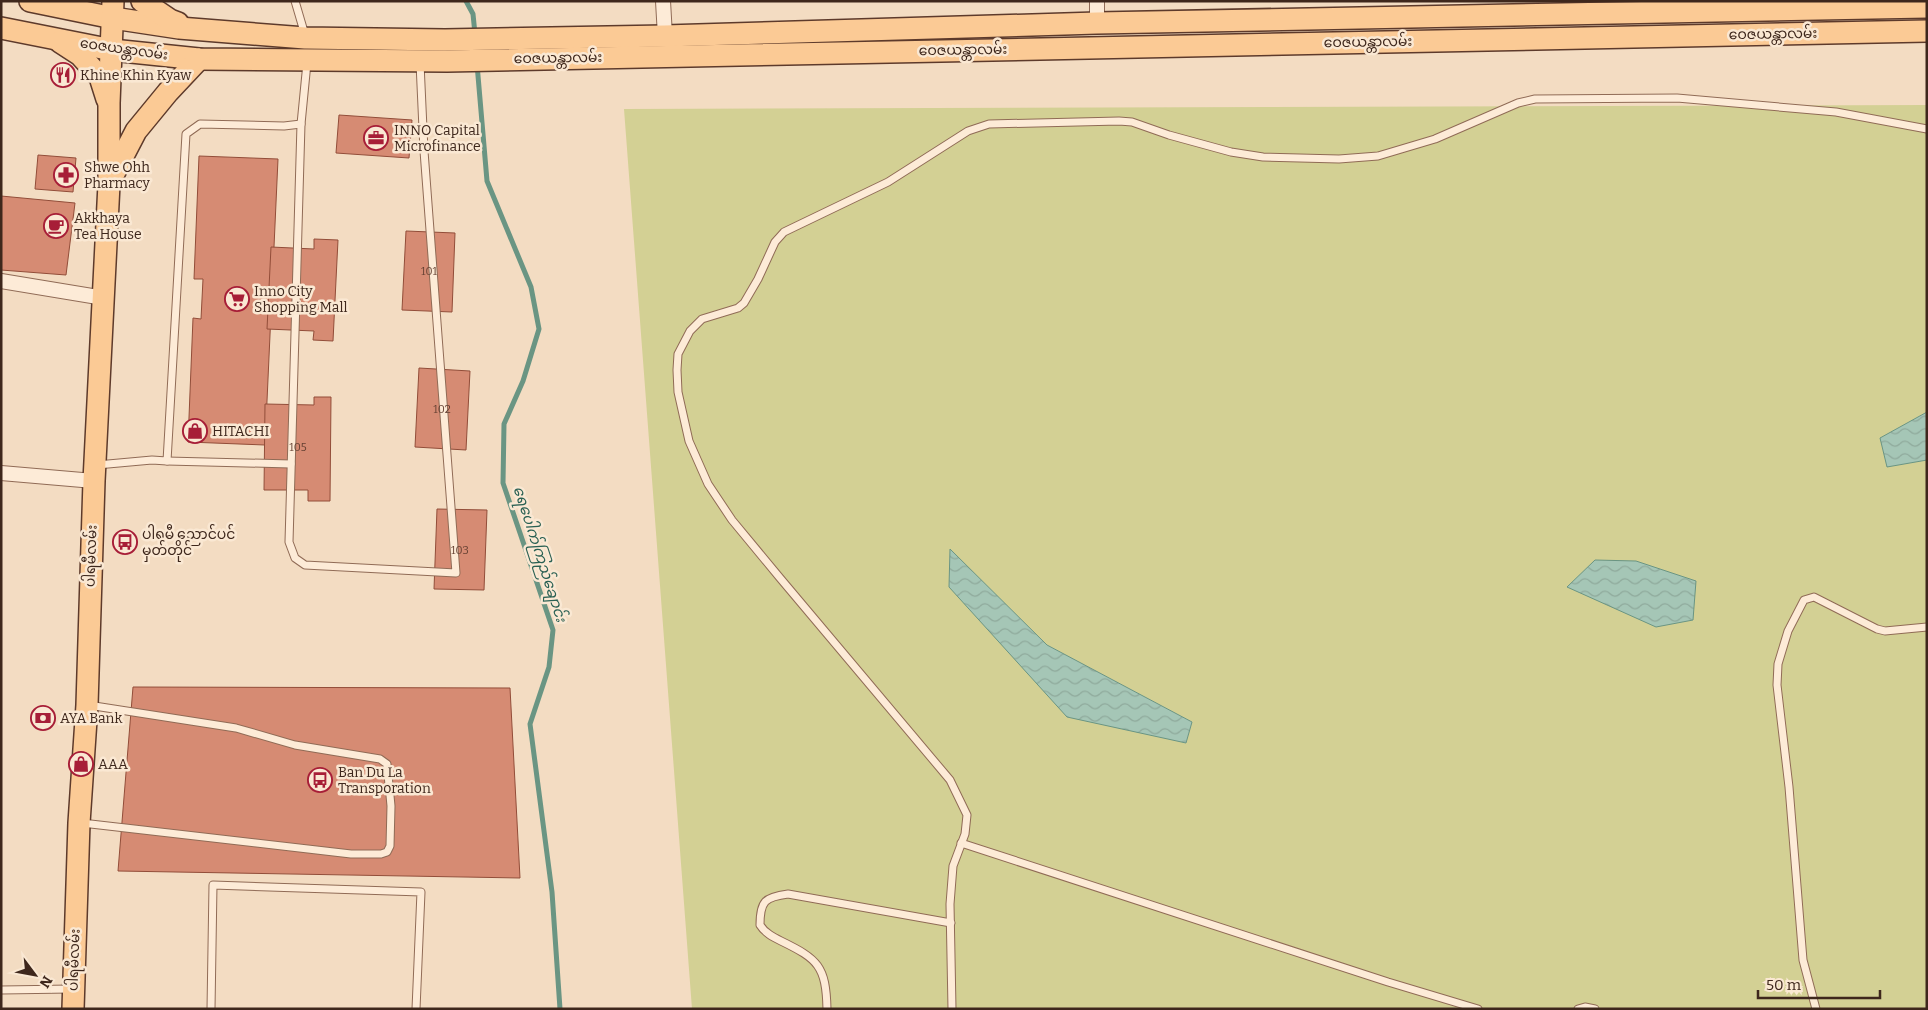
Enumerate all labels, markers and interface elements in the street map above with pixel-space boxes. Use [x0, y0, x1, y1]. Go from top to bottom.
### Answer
street label: ဝေဇယန္တာလမ်း [1728, 23, 1818, 46]
street label: ဝေဇယန္တာလမ်း [1323, 31, 1413, 54]
street label: ဝေဇယန္တာလမ်း [78, 32, 169, 67]
street label: ဝေဇယန္တာလမ်း [918, 39, 1008, 62]
street label: ဝေဇယန္တာလမ်း [513, 47, 603, 70]
restaurant icon: Khine Khin Kyaw [50, 62, 76, 88]
place label: Khine Khin Kyaw [80, 67, 192, 84]
place label: INNO Capital Microfinance [394, 122, 481, 155]
office icon: INNO Capital Microfinance [363, 125, 389, 151]
place label: Shwe Ohh Pharmacy [84, 159, 150, 192]
pharmacy icon: Shwe Ohh Pharmacy [53, 162, 79, 188]
place label: Akkhaya Tea House [74, 210, 142, 243]
cafe icon: Akkhaya Tea House [43, 213, 69, 239]
house number: 101 [421, 265, 438, 278]
place label: Inno City Shopping Mall [254, 283, 347, 316]
supermarket icon: Inno City Shopping Mall [224, 286, 250, 312]
house number: 102 [433, 403, 451, 416]
shop icon: HITACHI [182, 418, 208, 444]
place label: HITACHI [212, 423, 270, 440]
house number: 105 [289, 441, 307, 454]
water label: ရေပေါက်ကြည်ချောင်း [507, 483, 573, 626]
street label: ပါရမီလမ်း [79, 524, 104, 588]
place label: ပါရမီ ညောင်ပင် မှတ်တိုင် [142, 524, 235, 562]
bus stop icon: ပါရမီ ညောင်ပင် မှတ်တိုင် [112, 529, 138, 555]
house number: 103 [451, 544, 469, 557]
bank icon: AYA Bank [30, 705, 56, 731]
place label: AYA Bank [60, 710, 122, 727]
shop icon: AAA [68, 751, 94, 777]
place label: AAA [98, 756, 128, 773]
place label: Ban Du La Transporation [338, 764, 431, 797]
bus stop icon: Ban Du La Transporation [307, 767, 333, 793]
street label: ပါရမီလမ်း [62, 928, 87, 992]
north arrow [10, 950, 60, 1000]
scale bar [1758, 968, 1880, 1000]
text: N [35, 973, 56, 991]
text: 50 m [1766, 976, 1802, 994]

